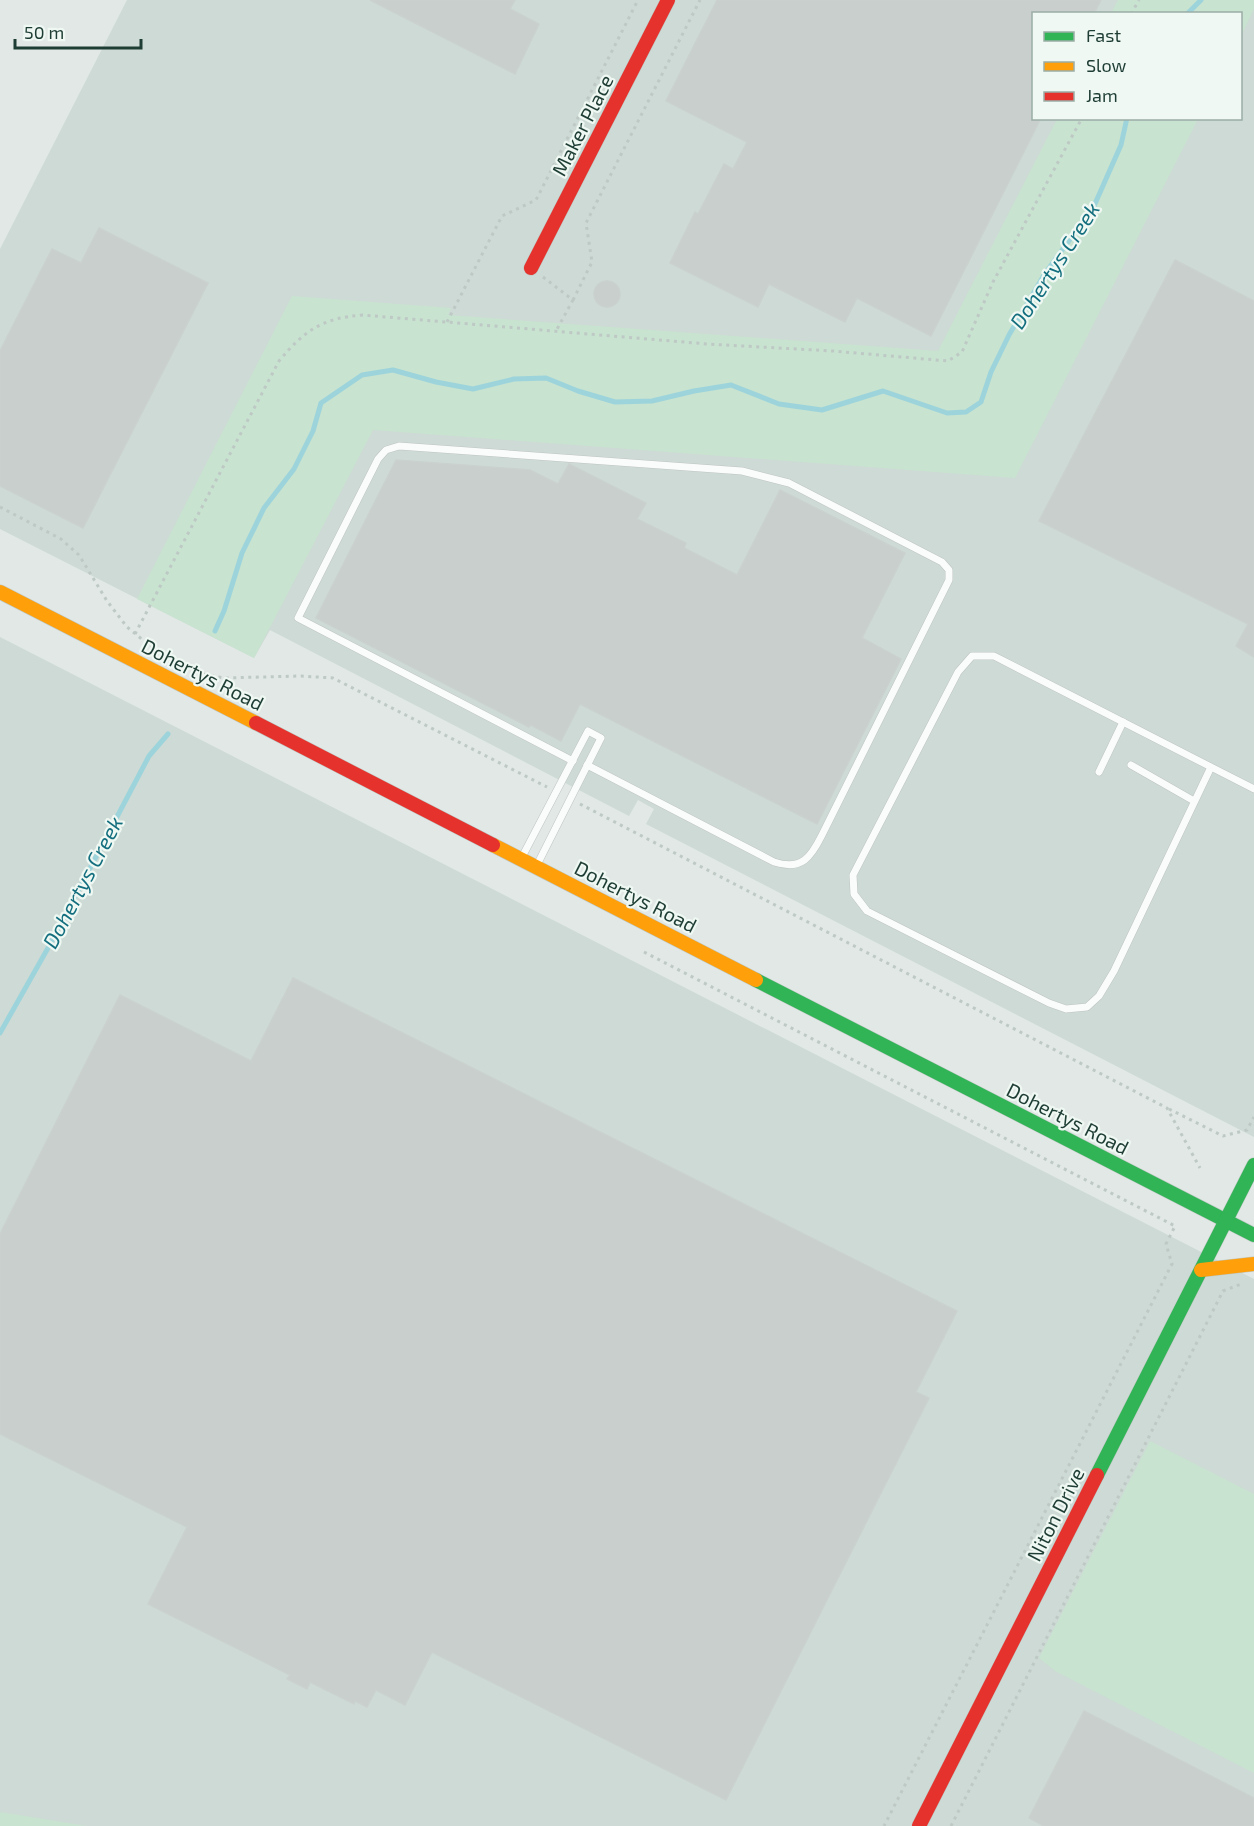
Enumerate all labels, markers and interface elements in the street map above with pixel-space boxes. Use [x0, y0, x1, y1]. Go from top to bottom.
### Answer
scale bar [15, 12, 141, 50]
legend [1032, 12, 1242, 120]
text: 50 m [24, 21, 64, 43]
text: Fast [1086, 24, 1121, 46]
text: Slow [1086, 54, 1127, 76]
street label: Maker Place [546, 70, 618, 180]
text: Jam [1086, 84, 1118, 106]
water label: Dohertys Creek [1004, 197, 1105, 333]
street label: Dohertys Road [138, 633, 268, 715]
water label: Dohertys Creek [37, 812, 128, 953]
street label: Dohertys Road [571, 855, 701, 937]
street label: Dohertys Road [1003, 1077, 1133, 1159]
street label: Niton Drive [1021, 1463, 1089, 1565]

